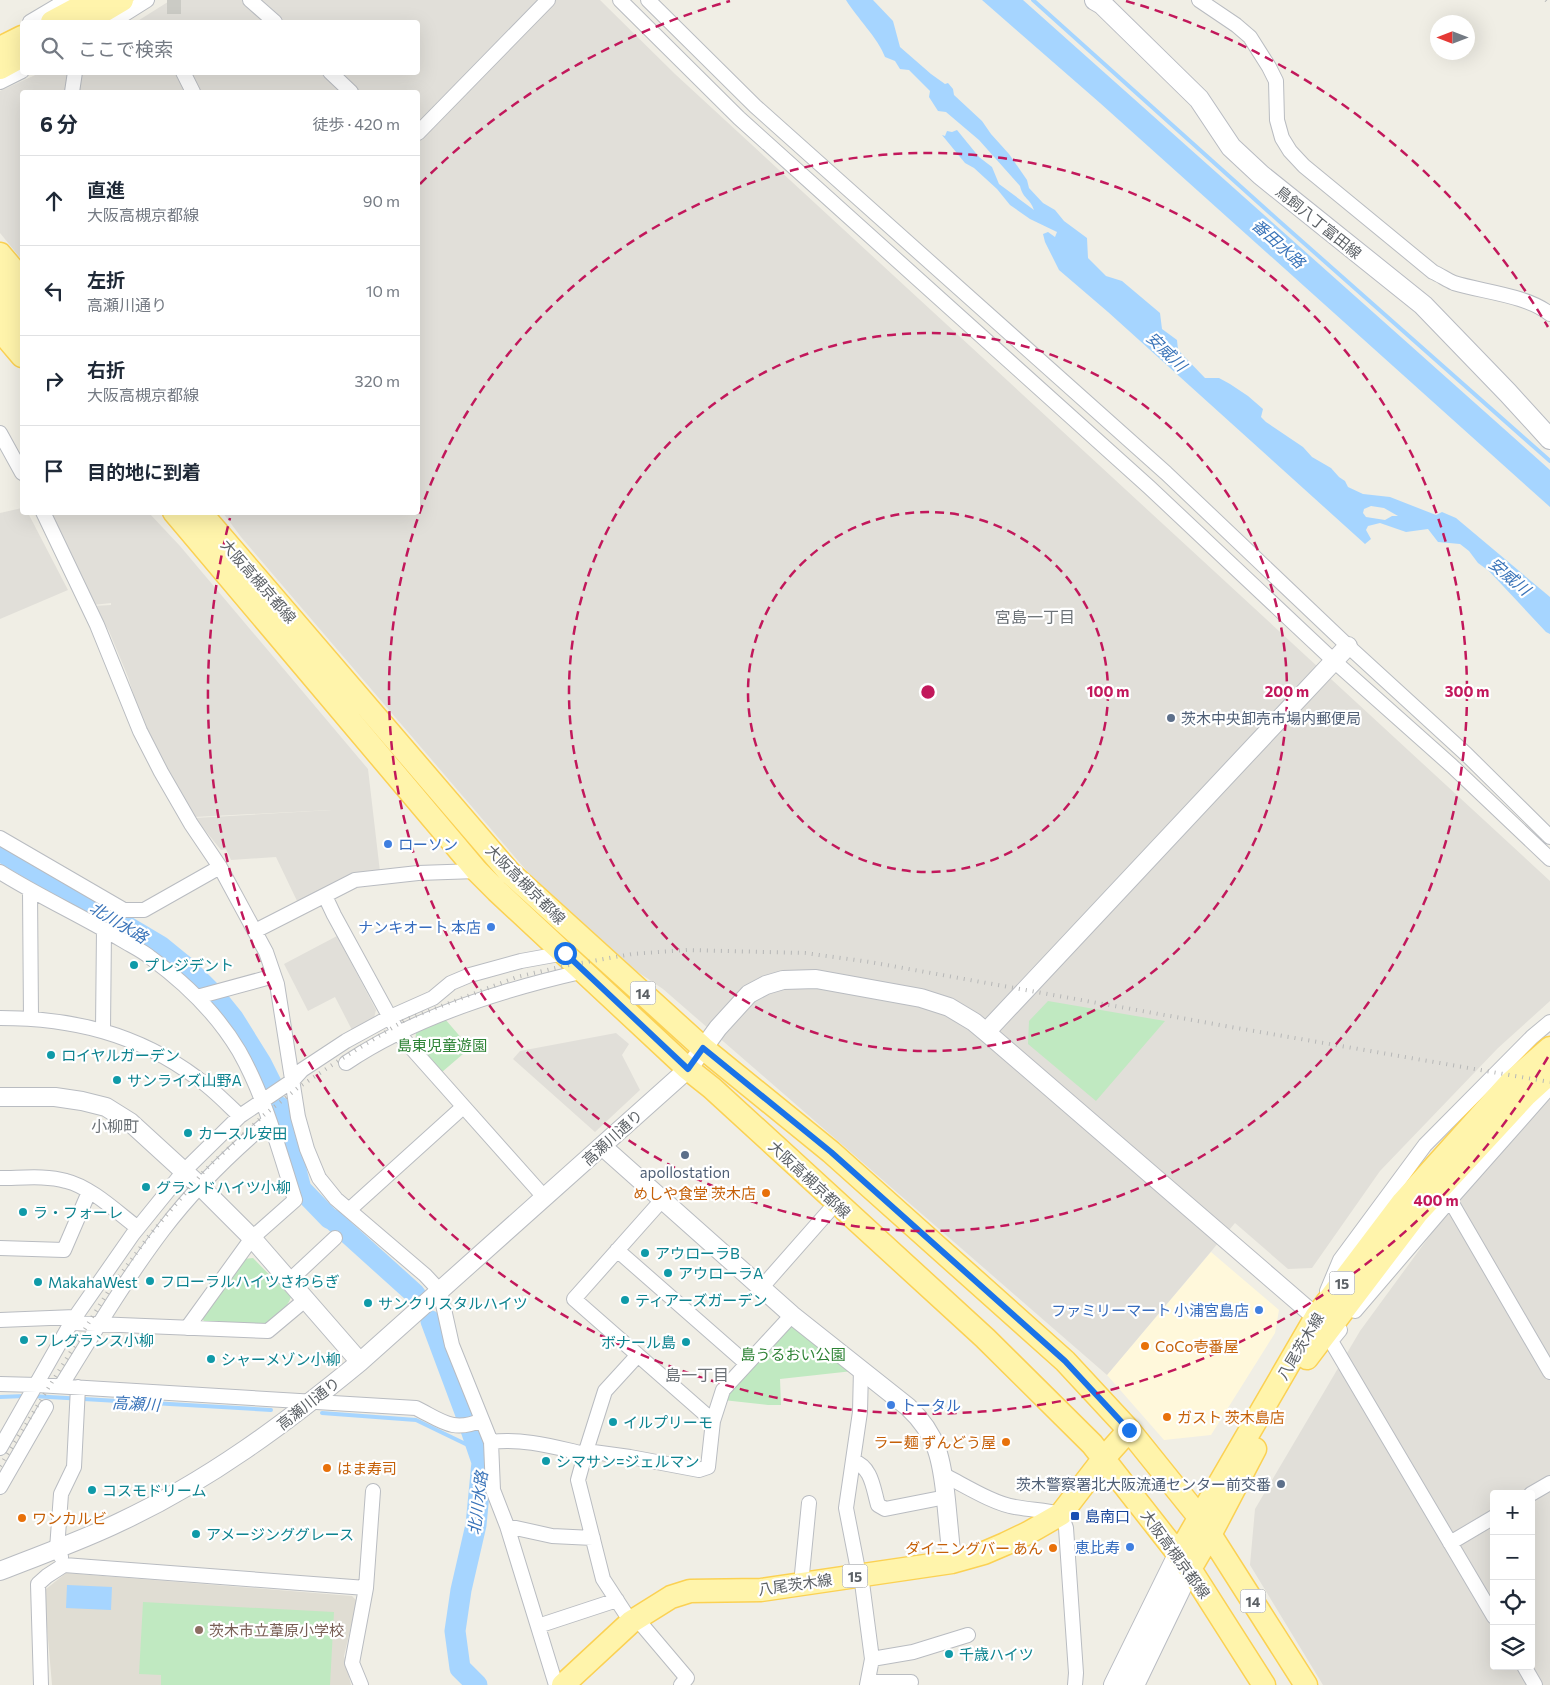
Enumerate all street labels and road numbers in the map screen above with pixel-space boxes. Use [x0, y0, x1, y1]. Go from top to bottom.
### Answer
street label: 鳥飼八丁富田線 [1273, 182, 1365, 262]
street label: 大阪高槻京都線 [218, 535, 300, 627]
street label: 大阪高槻京都線 [483, 841, 569, 927]
road number: 14 [630, 981, 656, 1004]
street label: 高瀬川通り [578, 1105, 646, 1169]
street label: 大阪高槻京都線 [765, 1137, 855, 1221]
road number: 15 [1330, 1272, 1354, 1295]
street label: 八尾茨木線 [1273, 1309, 1327, 1383]
street label: 高瀬川通り [273, 1373, 343, 1433]
street label: 大阪高槻京都線 [1138, 1506, 1214, 1602]
road number: 15 [842, 1564, 868, 1588]
street label: 八尾茨木線 [757, 1570, 833, 1598]
road number: 14 [1240, 1590, 1266, 1612]

